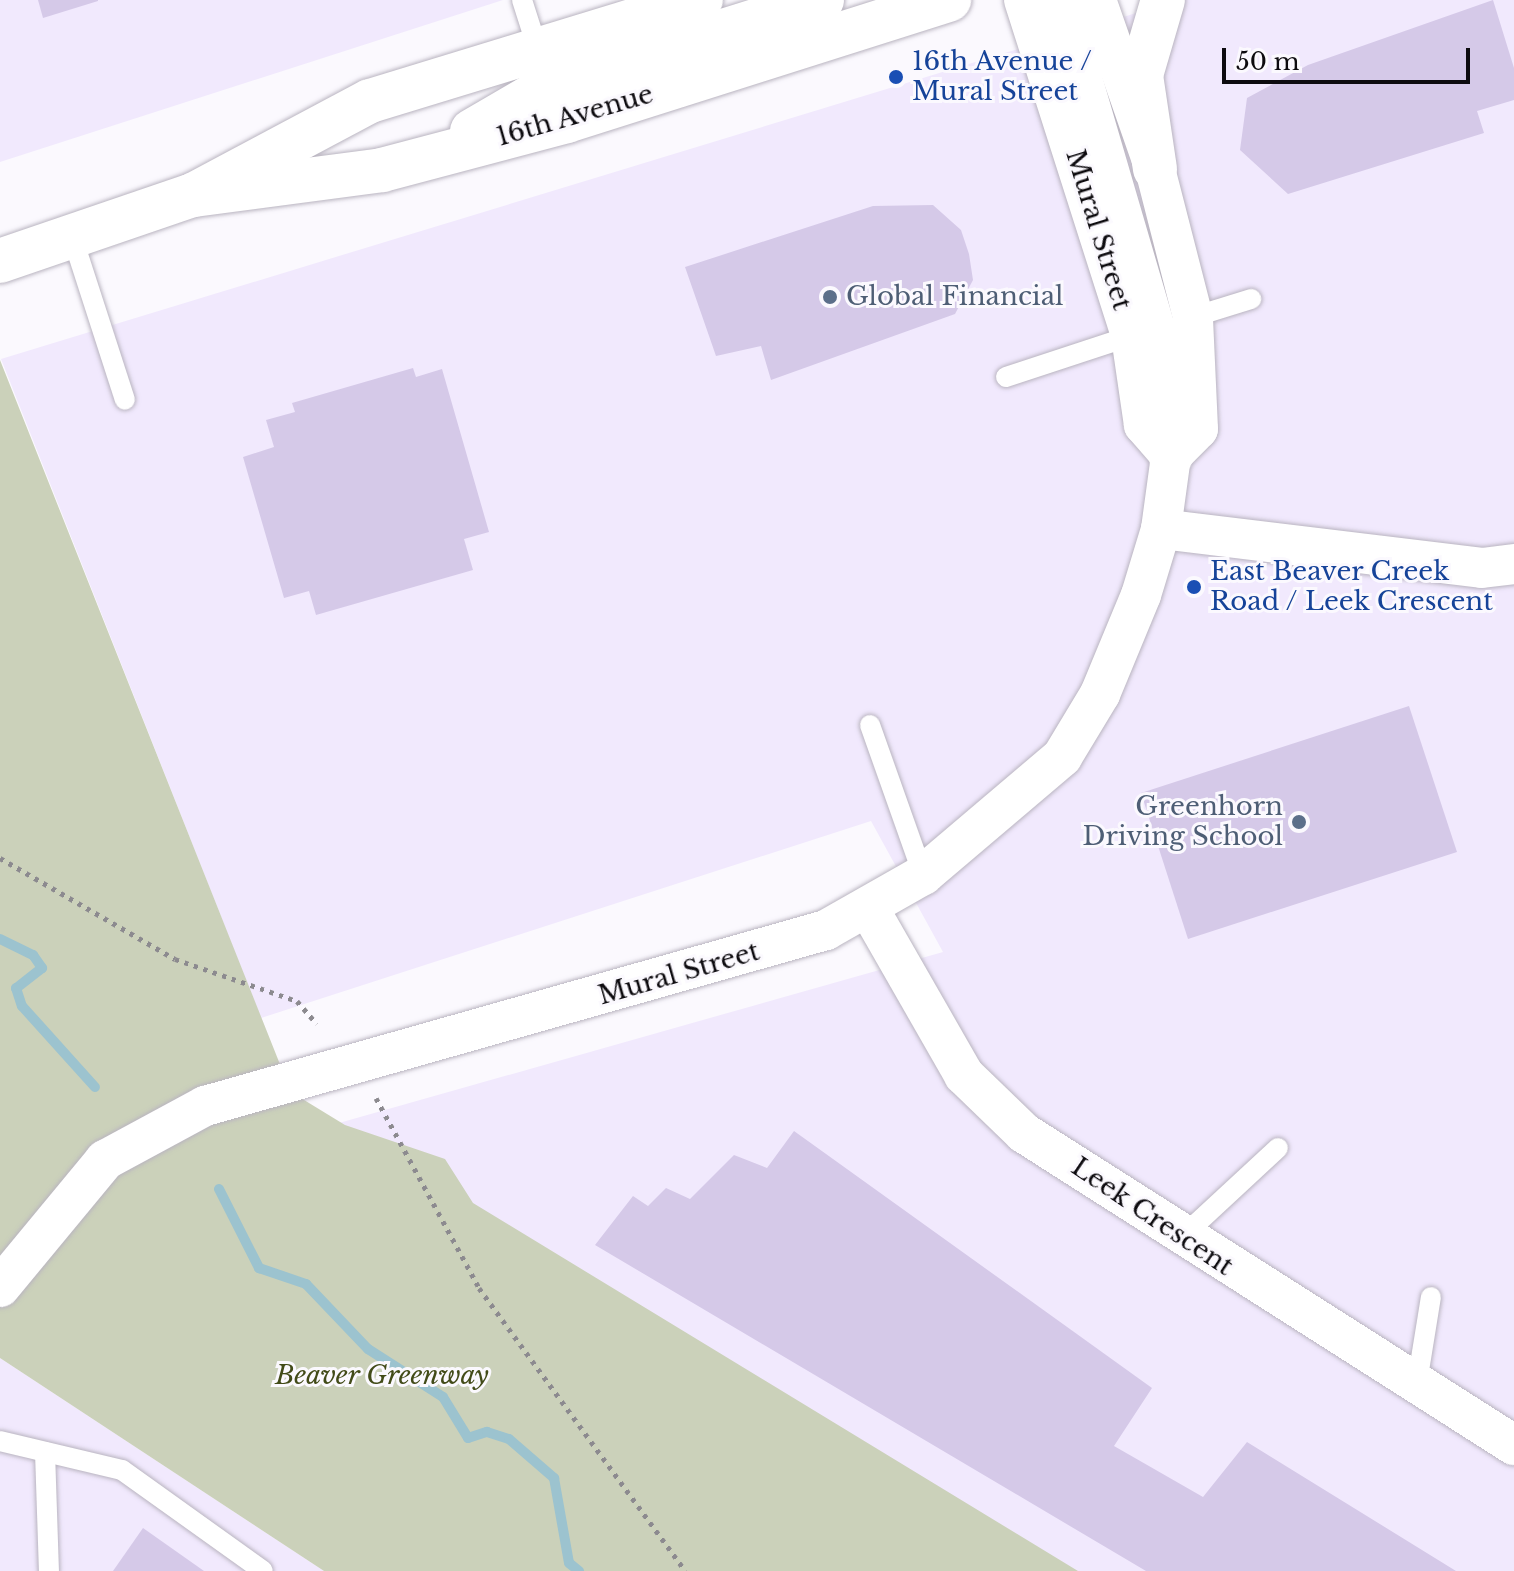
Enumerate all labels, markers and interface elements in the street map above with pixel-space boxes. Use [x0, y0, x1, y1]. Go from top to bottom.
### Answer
scale bar [1226, 32, 1474, 82]
place label: 16th Avenue / Mural Street [912, 46, 1094, 108]
text: 50 m [1236, 47, 1299, 76]
marker: 16th Avenue / Mural Street [887, 68, 905, 86]
street label: 16th Avenue [493, 79, 657, 153]
street label: Mural Street [1059, 146, 1137, 314]
place label: Global Financial [846, 281, 1064, 313]
marker: Global Financial [821, 288, 839, 306]
place label: East Beaver Creek Road / Leek Crescent [1210, 556, 1494, 618]
marker: East Beaver Creek Road / Leek Crescent [1185, 578, 1203, 596]
place label: Greenhorn Driving School [1082, 791, 1283, 852]
marker: Greenhorn Driving School [1290, 813, 1308, 831]
street label: Mural Street [595, 936, 763, 1012]
street label: Leek Crescent [1065, 1151, 1239, 1283]
park label: Beaver Greenway [275, 1360, 489, 1392]

